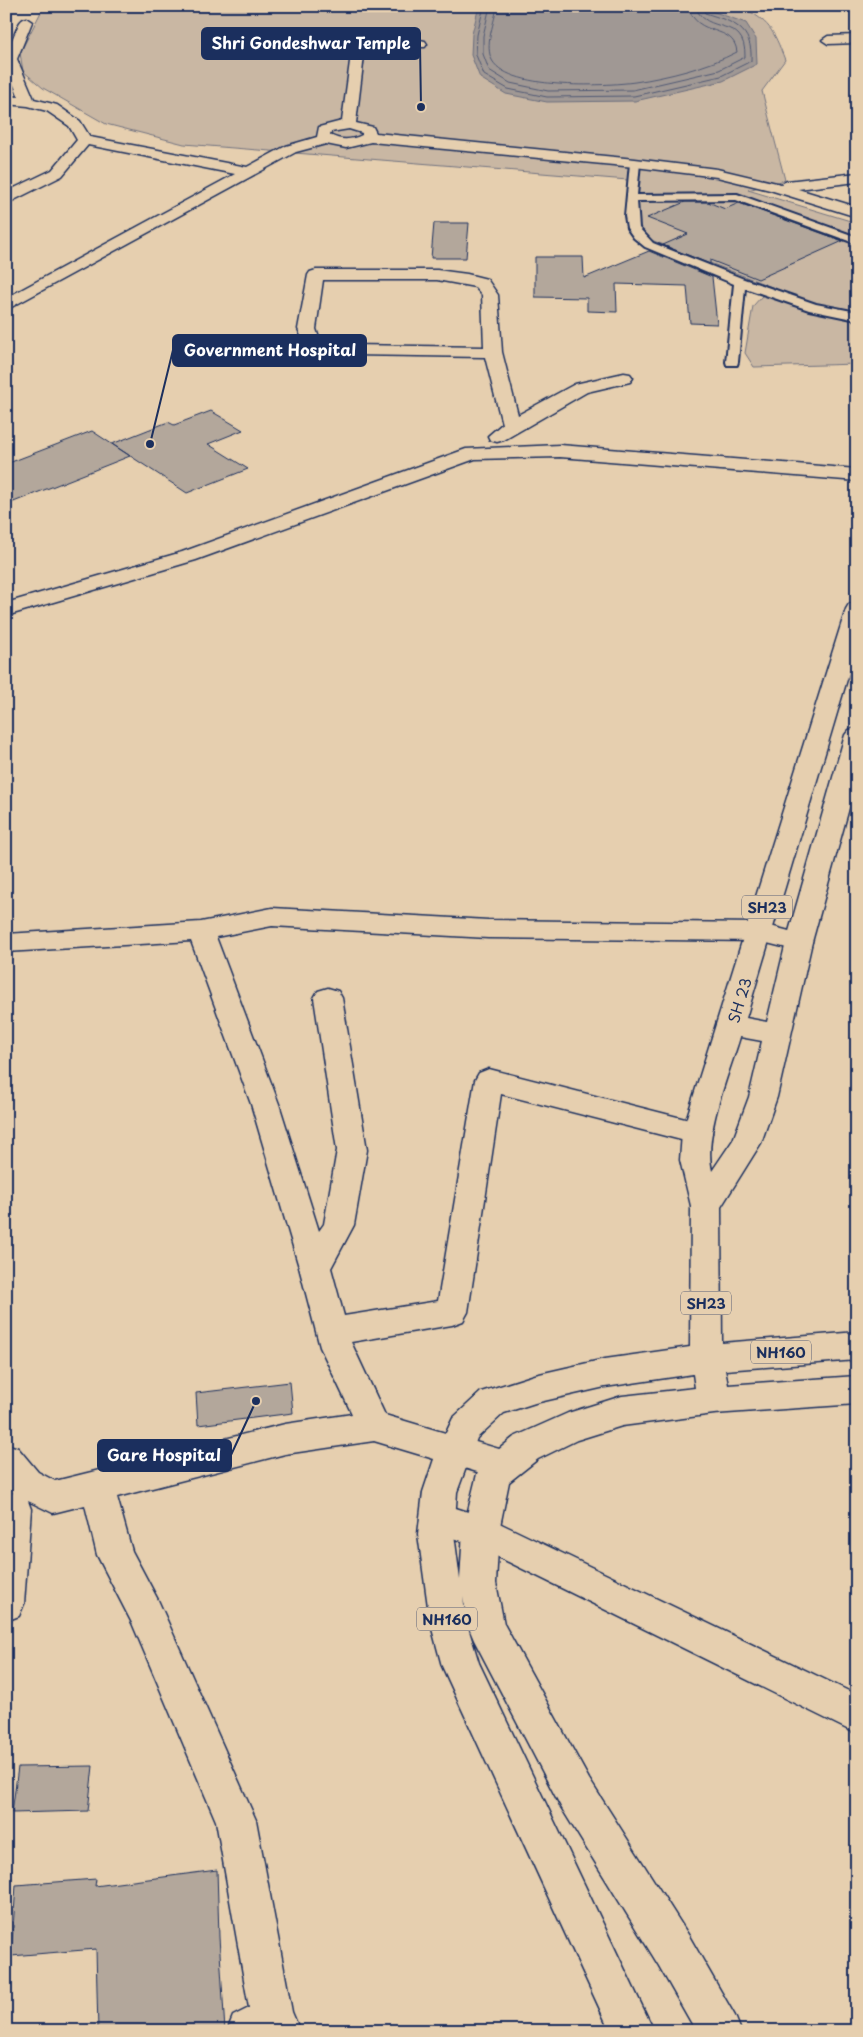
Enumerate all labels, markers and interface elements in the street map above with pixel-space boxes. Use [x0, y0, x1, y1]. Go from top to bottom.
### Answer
callout: Shri Gondeshwar Temple [202, 28, 420, 59]
text: Shri Gondeshwar Temple [212, 30, 410, 54]
callout: Government Hospital [173, 335, 366, 366]
text: Government Hospital [184, 337, 356, 361]
road number: SH23 [742, 896, 792, 919]
street label: SH 23 [721, 974, 757, 1026]
road number: SH23 [681, 1292, 731, 1315]
road number: NH160 [751, 1340, 811, 1364]
callout: Gare Hospital [98, 1440, 231, 1471]
text: Gare Hospital [107, 1442, 221, 1466]
road number: NH160 [417, 1608, 477, 1630]

